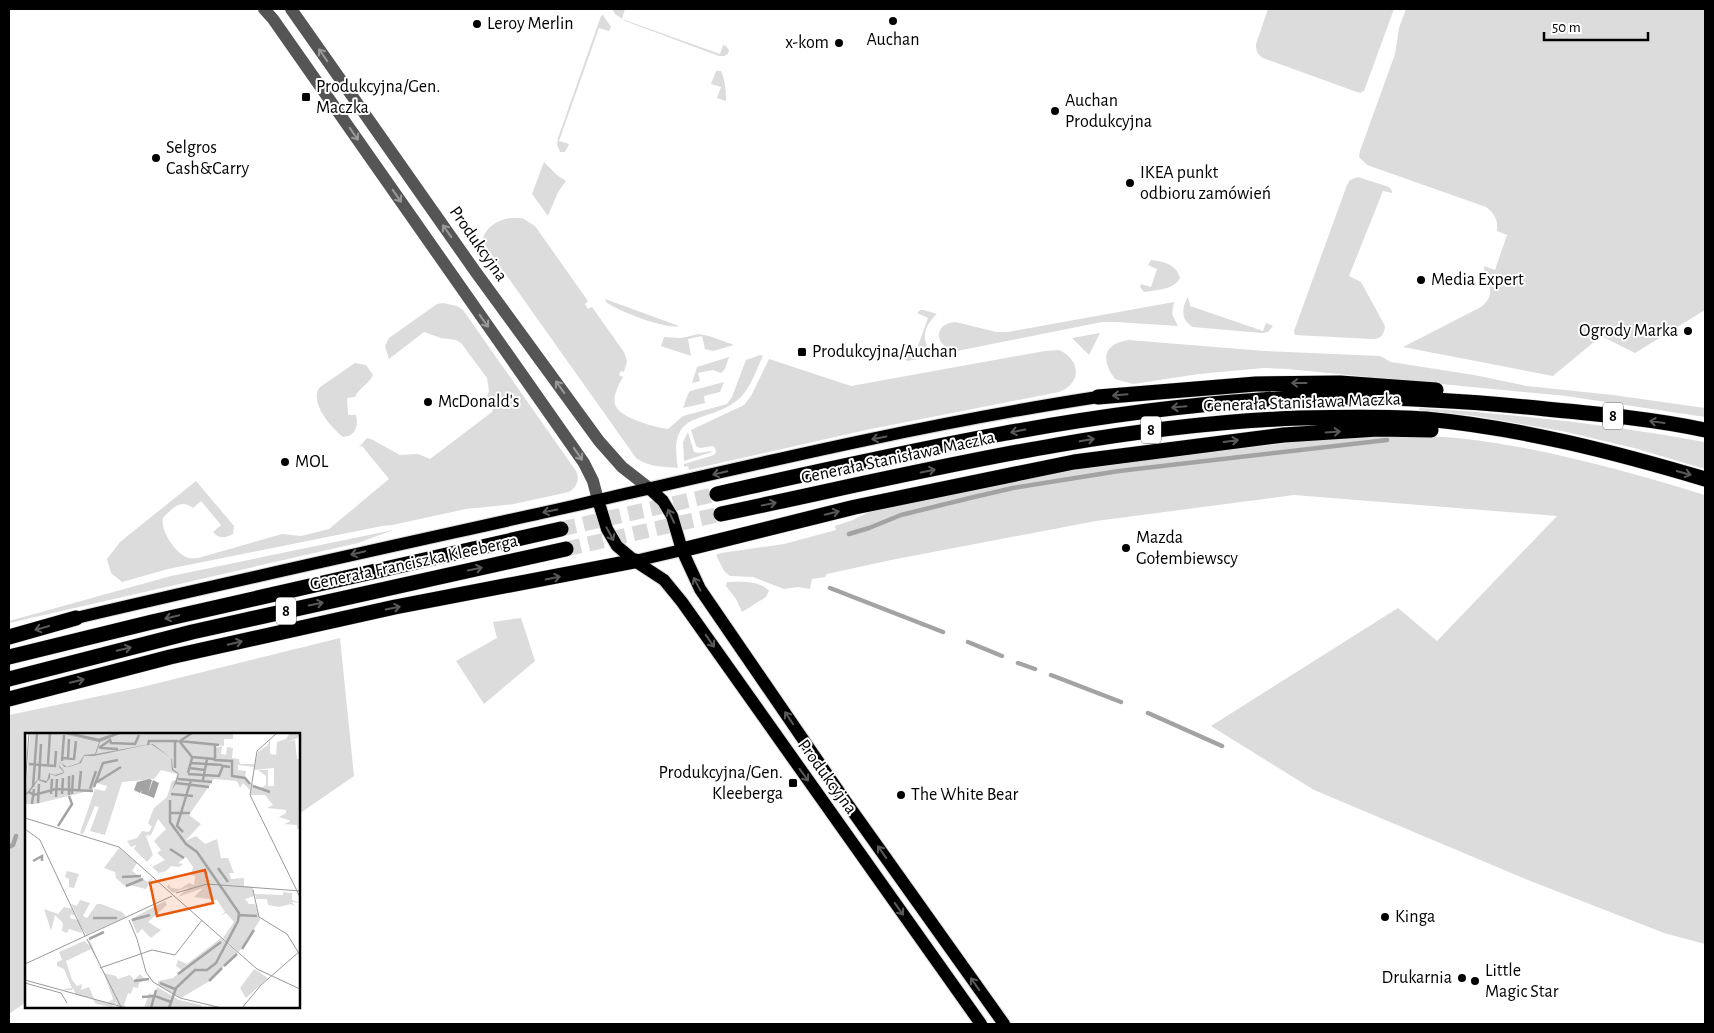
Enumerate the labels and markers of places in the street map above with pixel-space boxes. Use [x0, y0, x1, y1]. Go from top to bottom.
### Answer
place label: Leroy Merlin [487, 15, 574, 33]
marker: Auchan [887, 15, 899, 27]
marker: Leroy Merlin [471, 18, 483, 30]
place label: Auchan [867, 31, 919, 49]
place label: x-kom [785, 34, 829, 52]
marker: x-kom [833, 37, 845, 49]
place label: Produkcyjna/Gen. Maczka [316, 78, 440, 117]
marker: Produkcyjna/Gen. Maczka [300, 91, 312, 103]
place label: Auchan Produkcyjna [1065, 92, 1152, 131]
marker: Auchan Produkcyjna [1049, 105, 1061, 117]
place label: Selgros Cash&Carry [166, 139, 250, 178]
marker: Selgros Cash&Carry [150, 152, 162, 164]
place label: IKEA punkt odbioru zamówień [1140, 164, 1271, 203]
marker: IKEA punkt odbioru zamówień [1124, 177, 1136, 189]
place label: Media Expert [1431, 271, 1524, 289]
marker: Media Expert [1415, 274, 1427, 286]
place label: Ogrody Marka [1579, 322, 1678, 340]
marker: Ogrody Marka [1682, 325, 1694, 337]
place label: Produkcyjna/Auchan [812, 343, 957, 361]
marker: Produkcyjna/Auchan [796, 346, 808, 358]
place label: McDonald's [438, 393, 520, 411]
marker: McDonald's [422, 396, 434, 408]
place label: MOL [295, 453, 329, 471]
marker: MOL [279, 456, 291, 468]
place label: Mazda Gołembiewscy [1136, 529, 1238, 568]
marker: Mazda Gołembiewscy [1120, 542, 1132, 554]
place label: Produkcyjna/Gen. Kleeberga [659, 764, 783, 803]
marker: Produkcyjna/Gen. Kleeberga [787, 777, 799, 789]
place label: The White Bear [911, 786, 1019, 804]
marker: The White Bear [895, 789, 907, 801]
place label: Kinga [1395, 908, 1435, 926]
marker: Kinga [1379, 911, 1391, 923]
place label: Little Magic Star [1485, 962, 1559, 1001]
place label: Drukarnia [1382, 969, 1452, 987]
marker: Drukarnia [1456, 972, 1468, 984]
marker: Little Magic Star [1469, 975, 1481, 987]

